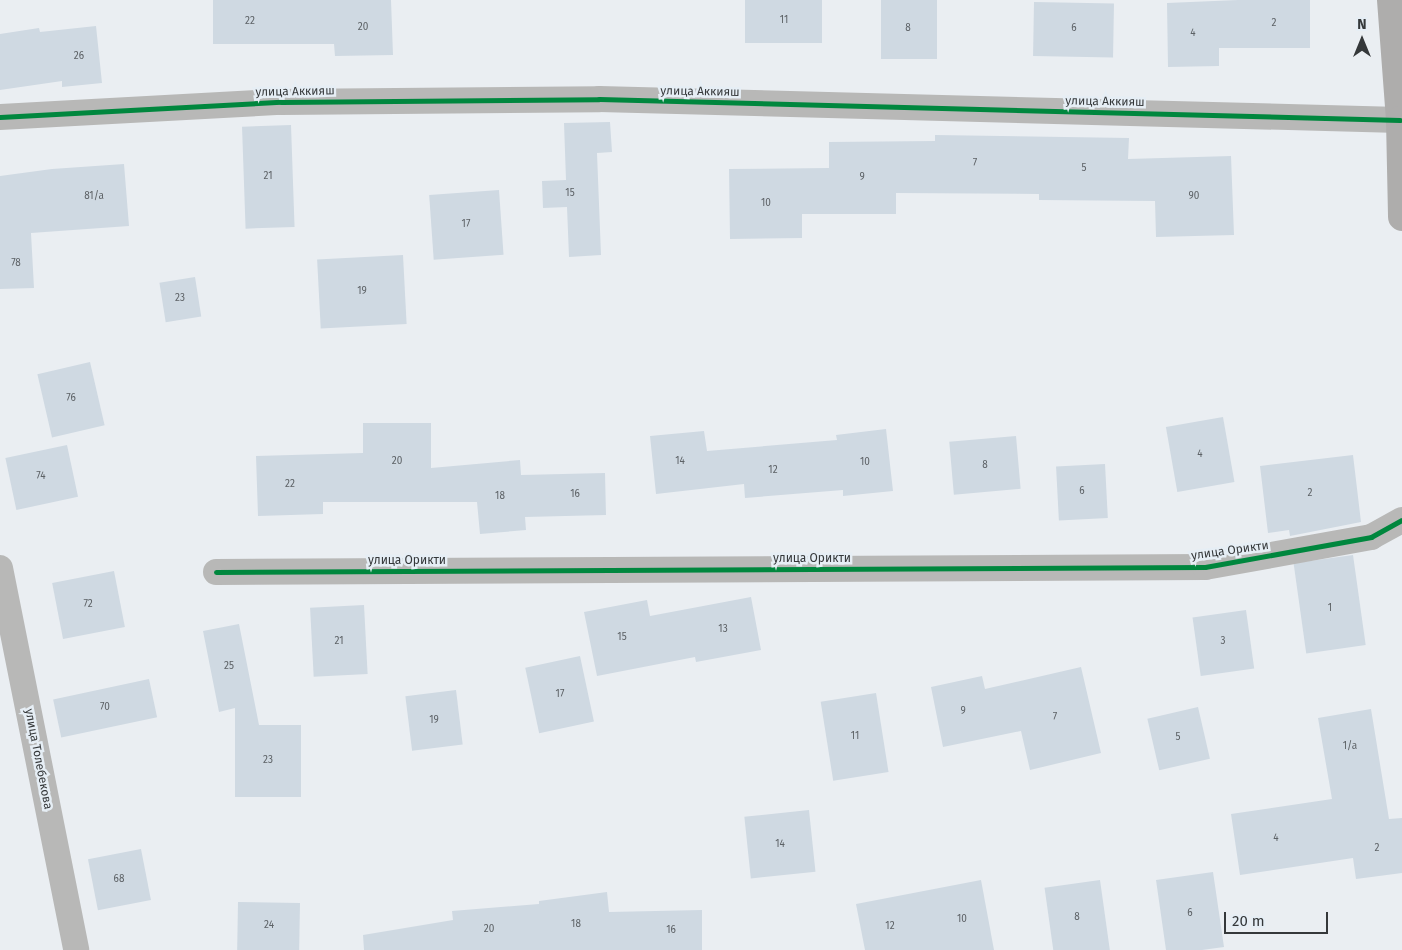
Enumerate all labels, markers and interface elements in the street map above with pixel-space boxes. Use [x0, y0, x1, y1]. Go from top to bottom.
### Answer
house number: 11 [780, 15, 788, 27]
north arrow [1337, 15, 1387, 65]
house number: 22 [245, 16, 255, 28]
text: N [1357, 16, 1367, 33]
house number: 2 [1272, 18, 1276, 30]
house number: 20 [358, 22, 368, 34]
house number: 8 [905, 23, 911, 35]
house number: 6 [1071, 23, 1077, 35]
house number: 4 [1190, 28, 1196, 40]
house number: 26 [74, 51, 84, 63]
street label: улица Аккияш [255, 84, 335, 100]
street label: улица Аккияш [660, 84, 740, 100]
street label: улица Аккияш [1065, 94, 1145, 110]
house number: 7 [973, 158, 977, 170]
house number: 5 [1081, 163, 1087, 175]
house number: 21 [263, 171, 273, 183]
house number: 9 [859, 172, 865, 184]
house number: 15 [565, 188, 575, 200]
house number: 81/а [84, 191, 104, 203]
house number: 90 [1189, 191, 1199, 203]
house number: 10 [761, 198, 771, 210]
house number: 17 [462, 219, 470, 231]
house number: 78 [11, 258, 21, 270]
house number: 19 [357, 286, 367, 298]
house number: 23 [175, 293, 185, 305]
house number: 76 [66, 393, 76, 405]
house number: 4 [1197, 449, 1203, 461]
house number: 20 [392, 456, 402, 468]
house number: 14 [675, 456, 685, 468]
house number: 10 [860, 457, 870, 469]
house number: 8 [982, 460, 988, 472]
house number: 12 [768, 465, 778, 477]
house number: 74 [36, 471, 46, 483]
house number: 22 [285, 479, 295, 491]
house number: 6 [1079, 486, 1085, 498]
house number: 2 [1308, 488, 1312, 500]
house number: 16 [570, 489, 580, 501]
house number: 18 [495, 491, 505, 503]
street label: улица Орикти [1190, 538, 1270, 564]
street label: улица Орикти [773, 552, 851, 566]
street label: улица Орикти [368, 554, 446, 568]
house number: 72 [83, 599, 93, 611]
house number: 1 [1328, 603, 1332, 615]
house number: 13 [718, 624, 728, 636]
house number: 15 [617, 632, 627, 644]
house number: 21 [334, 636, 344, 648]
house number: 3 [1221, 636, 1225, 648]
house number: 25 [224, 661, 234, 673]
house number: 17 [556, 689, 564, 701]
house number: 70 [100, 702, 110, 714]
house number: 9 [960, 706, 966, 718]
street label: улица Толебекова [21, 707, 55, 811]
house number: 7 [1053, 712, 1057, 724]
house number: 19 [429, 715, 439, 727]
house number: 11 [851, 731, 859, 743]
house number: 5 [1175, 732, 1181, 744]
house number: 1/а [1343, 741, 1357, 753]
house number: 23 [263, 755, 273, 767]
house number: 4 [1273, 833, 1279, 845]
house number: 14 [775, 839, 785, 851]
house number: 2 [1375, 843, 1379, 855]
house number: 68 [114, 874, 124, 886]
scale bar [1227, 902, 1331, 934]
house number: 6 [1187, 908, 1193, 920]
house number: 8 [1074, 912, 1080, 924]
text: 20 m [1232, 912, 1265, 930]
house number: 10 [957, 914, 967, 926]
house number: 18 [571, 919, 581, 931]
house number: 24 [264, 920, 274, 932]
house number: 12 [885, 921, 895, 933]
house number: 20 [484, 924, 494, 936]
house number: 16 [666, 925, 676, 937]

